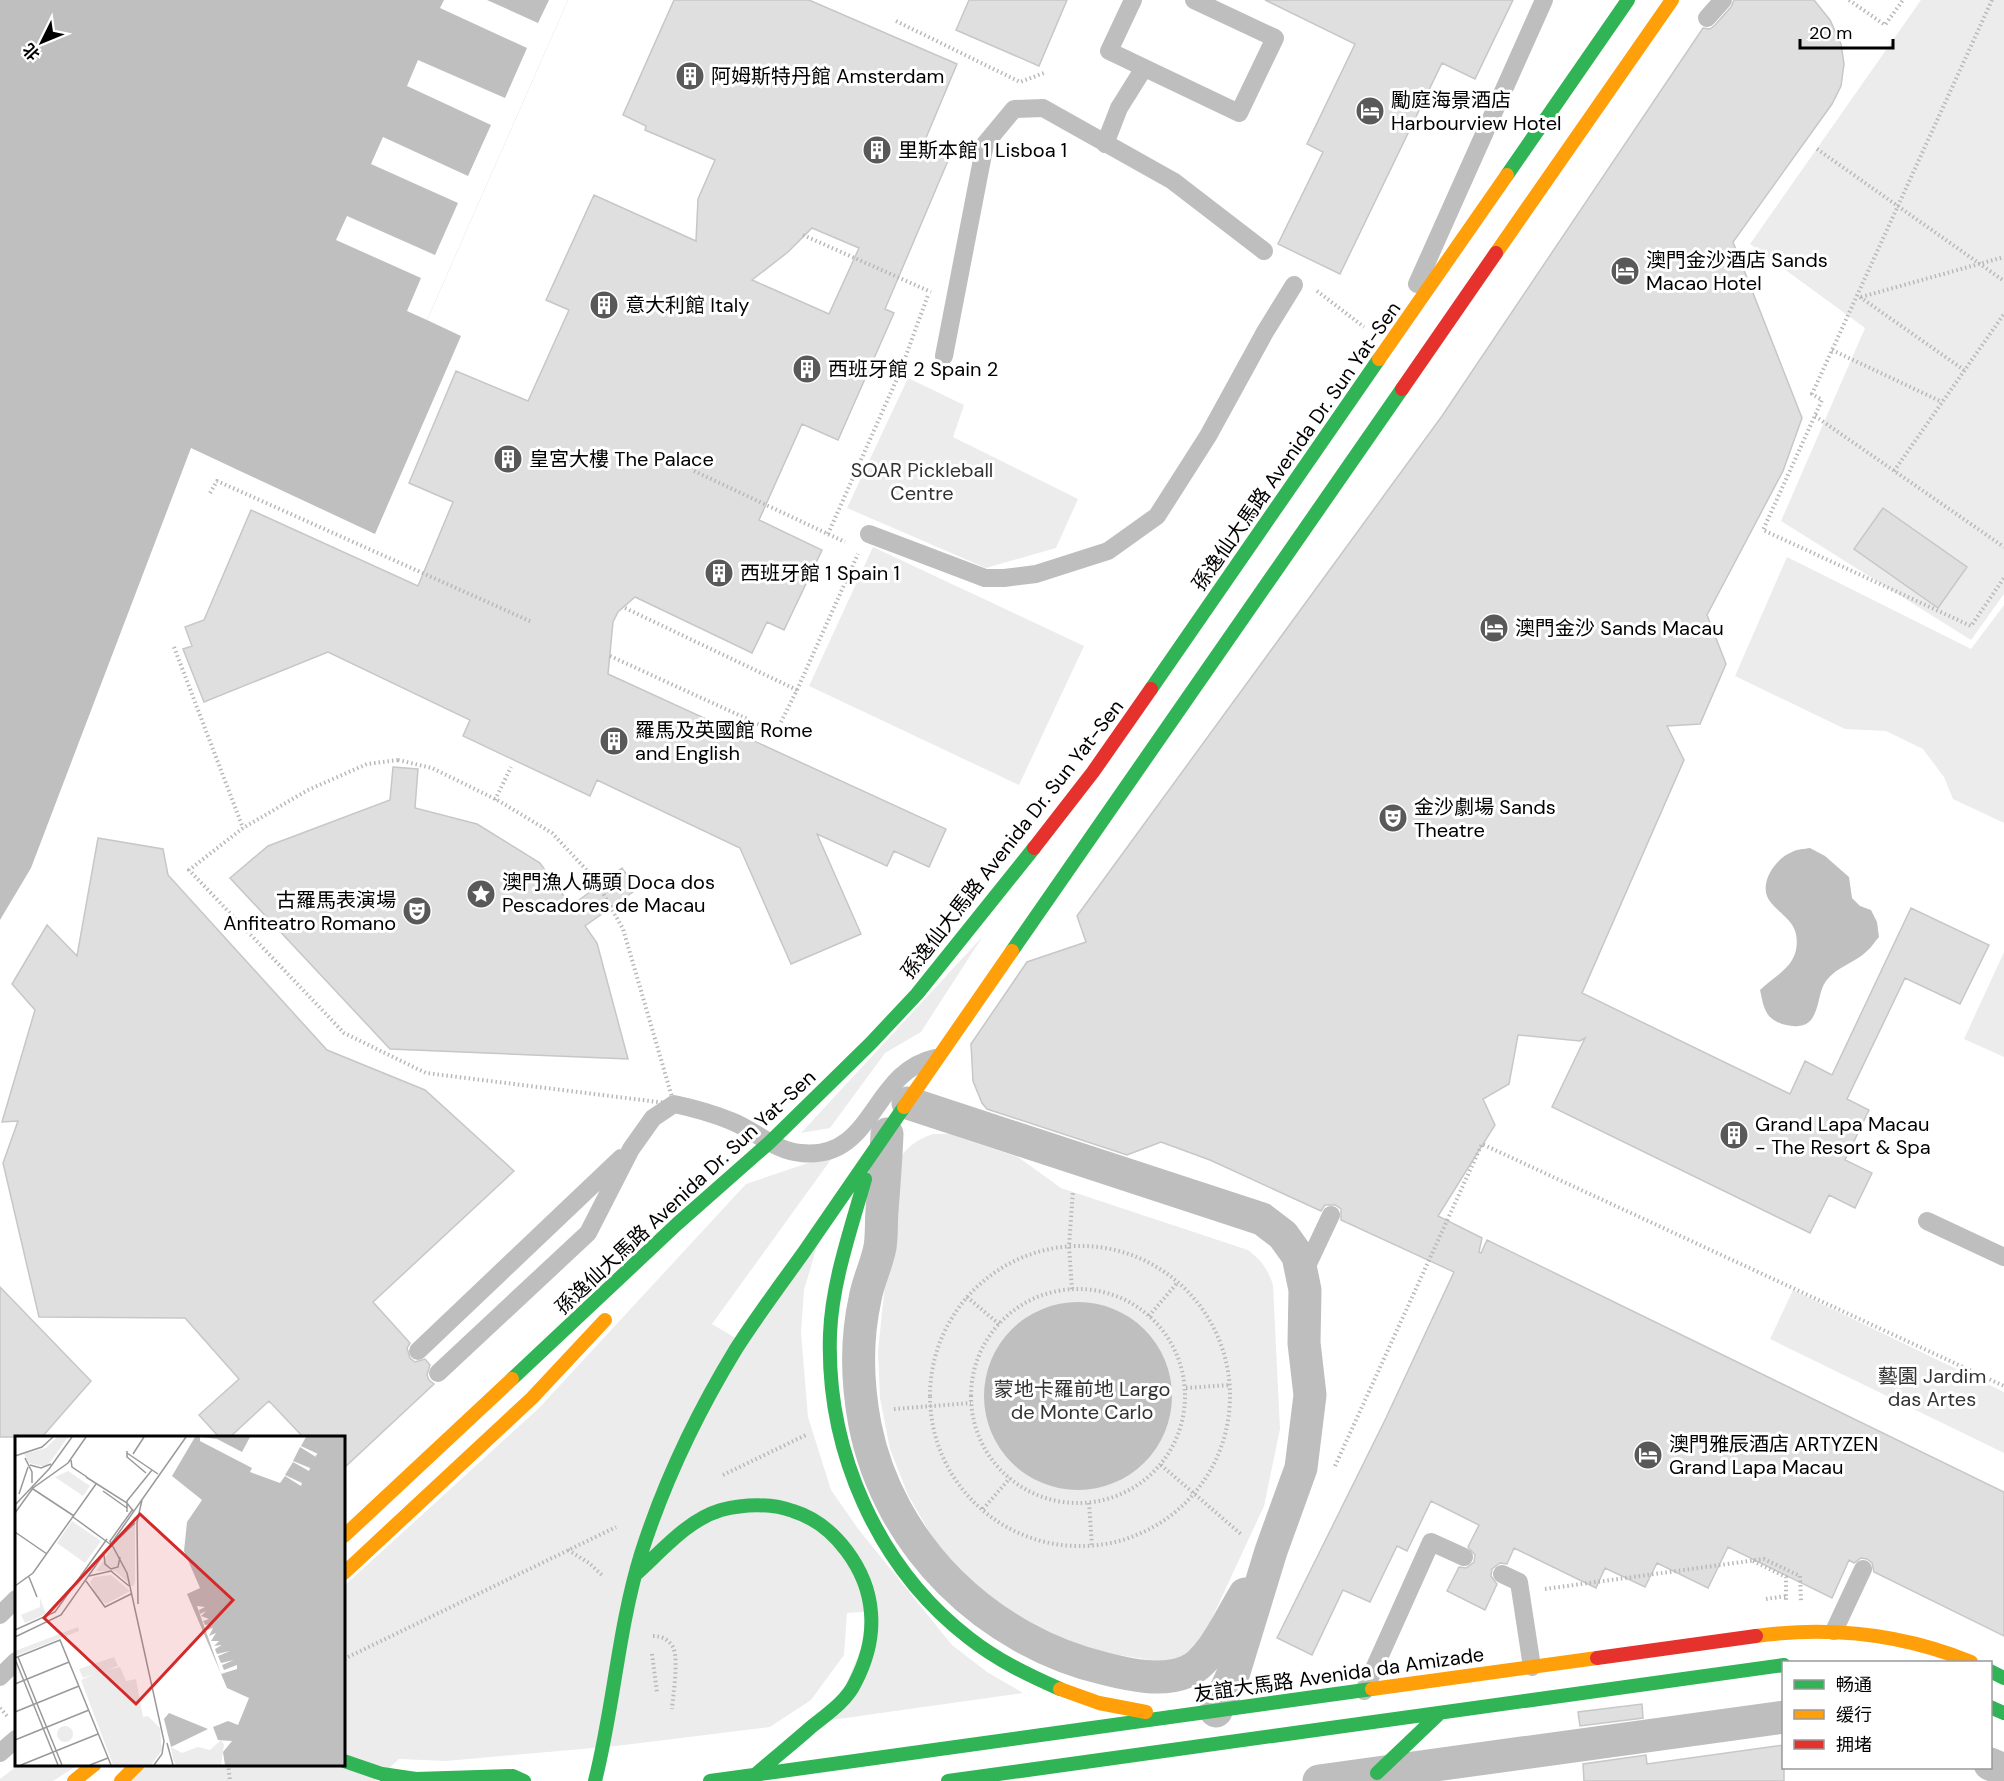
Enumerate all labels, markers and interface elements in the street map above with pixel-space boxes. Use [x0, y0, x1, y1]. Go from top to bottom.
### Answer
north arrow [12, 12, 72, 72]
scale bar [1800, 12, 1893, 50]
text: 20 m [1809, 21, 1852, 45]
text: 北 [18, 39, 45, 65]
building icon: 阿姆斯特丹館 Amsterdam [674, 60, 706, 92]
place label: 阿姆斯特丹館 Amsterdam [711, 63, 944, 89]
place label: 勵庭海景酒店 Harbourview Hotel [1391, 87, 1561, 136]
hotel icon: 勵庭海景酒店 Harbourview Hotel [1354, 95, 1386, 127]
building icon: 里斯本館 1 Lisboa 1 [861, 134, 893, 166]
place label: 里斯本館 1 Lisboa 1 [898, 137, 1067, 163]
place label: 澳門金沙酒店 Sands Macao Hotel [1646, 247, 1828, 296]
hotel icon: 澳門金沙酒店 Sands Macao Hotel [1609, 255, 1641, 287]
building icon: 意大利館 Italy [588, 289, 620, 321]
place label: 意大利館 Italy [625, 292, 749, 318]
street label: 孫逸仙大馬路 Avenida Dr. Sun Yat-Sen [1186, 296, 1406, 596]
building icon: 西班牙館 2 Spain 2 [791, 353, 823, 385]
place label: 西班牙館 2 Spain 2 [828, 356, 998, 382]
building icon: 皇宮大樓 The Palace [492, 443, 524, 475]
place label: 皇宮大樓 The Palace [529, 446, 714, 472]
park label: SOAR Pickleball Centre [851, 457, 993, 506]
building icon: 西班牙館 1 Spain 1 [703, 557, 735, 589]
place label: 西班牙館 1 Spain 1 [740, 560, 900, 586]
hotel icon: 澳門金沙 Sands Macau [1478, 612, 1510, 644]
place label: 澳門金沙 Sands Macau [1515, 615, 1724, 641]
street label: 孫逸仙大馬路 Avenida Dr. Sun Yat-Sen [895, 694, 1129, 984]
place label: 羅馬及英國館 Rome and English [635, 717, 813, 766]
building icon: 羅馬及英國館 Rome and English [598, 725, 630, 757]
place label: 金沙劇場 Sands Theatre [1414, 794, 1556, 843]
theatre icon: 金沙劇場 Sands Theatre [1377, 802, 1409, 834]
place label: 澳門漁人碼頭 Doca dos Pescadores de Macau [502, 869, 715, 918]
place icon: 澳門漁人碼頭 Doca dos Pescadores de Macau [465, 878, 497, 910]
place label: 古羅馬表演場 Anfiteatro Romano [223, 887, 396, 936]
theatre icon: 古羅馬表演場 Anfiteatro Romano [401, 895, 433, 927]
street label: 孫逸仙大馬路 Avenida Dr. Sun Yat-Sen [549, 1064, 821, 1320]
place label: Grand Lapa Macau - The Resort & Spa [1755, 1111, 1931, 1160]
building icon: Grand Lapa Macau - The Resort & Spa [1718, 1119, 1750, 1151]
park label: 藝園 Jardim das Artes [1878, 1363, 1986, 1412]
park label: 蒙地卡羅前地 Largo de Monte Carlo [994, 1376, 1170, 1425]
place label: 澳門雅辰酒店 ARTYZEN Grand Lapa Macau [1669, 1431, 1878, 1480]
inset map [15, 1436, 345, 1766]
hotel icon: 澳門雅辰酒店 ARTYZEN Grand Lapa Macau [1632, 1439, 1664, 1471]
street label: 友誼大馬路 Avenida da Amizade [1192, 1641, 1486, 1707]
legend [1782, 1661, 1992, 1769]
text: 畅通 [1836, 1673, 1872, 1697]
text: 缓行 [1836, 1703, 1872, 1727]
text: 拥堵 [1836, 1733, 1872, 1757]

